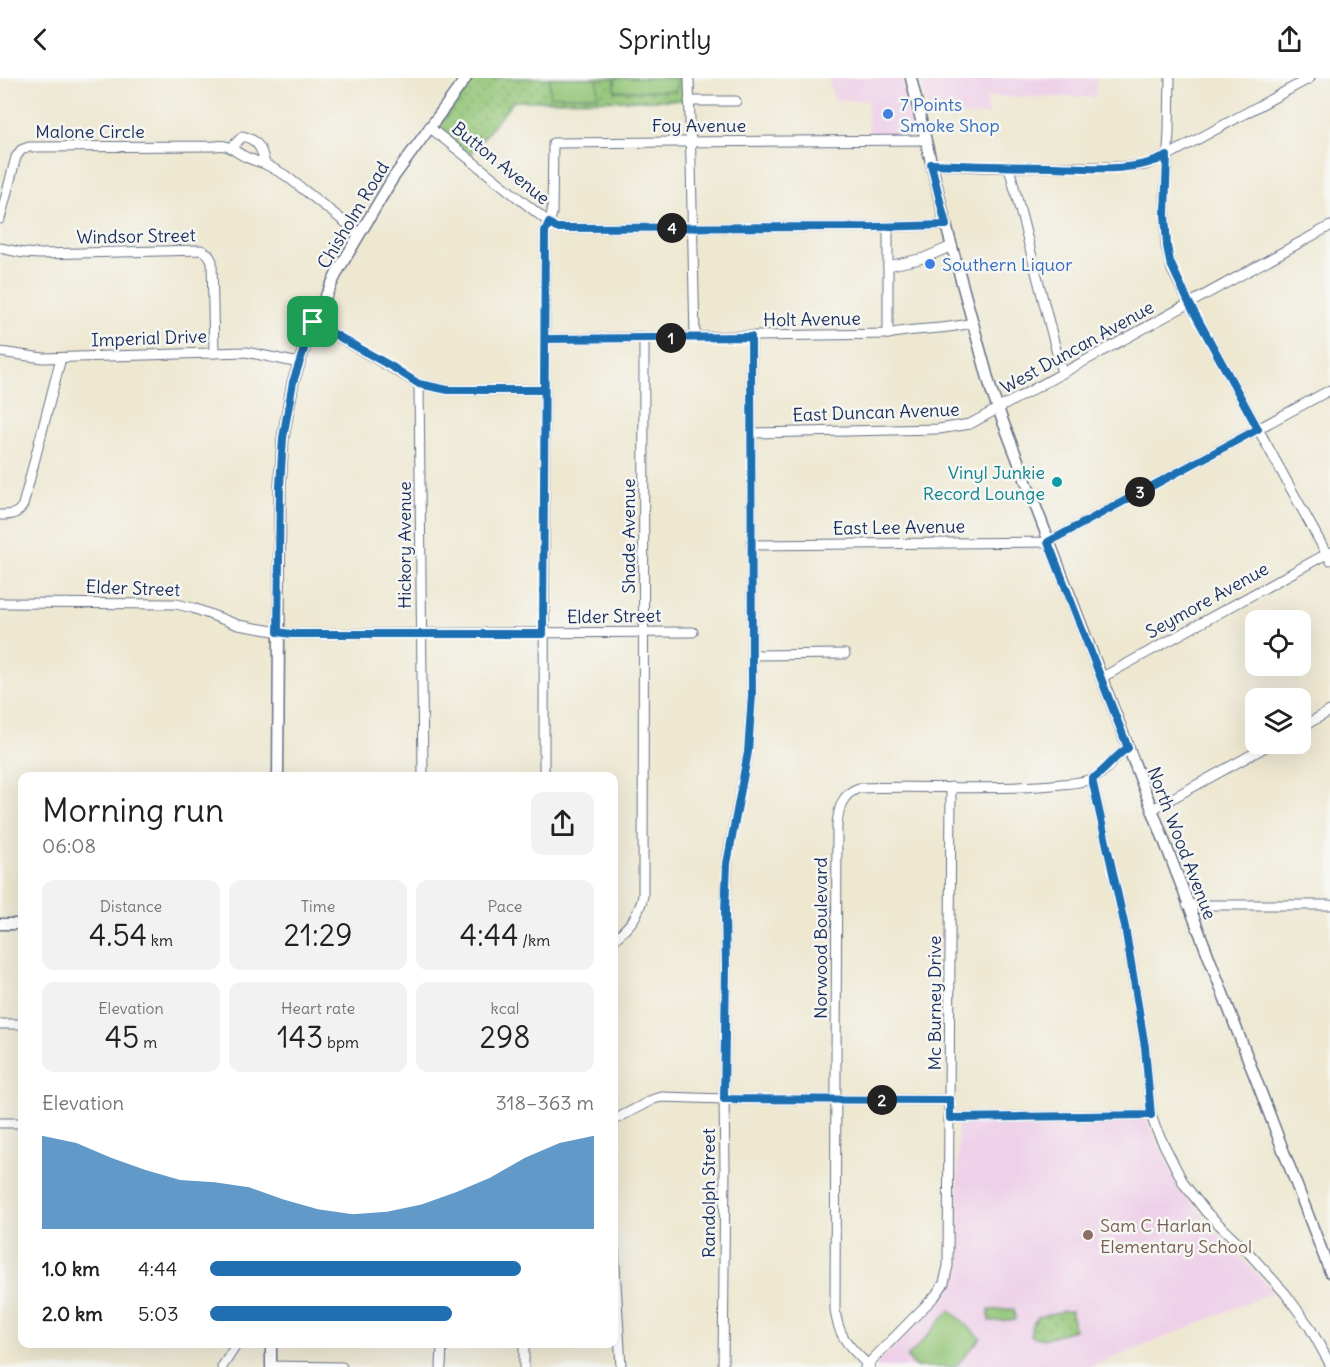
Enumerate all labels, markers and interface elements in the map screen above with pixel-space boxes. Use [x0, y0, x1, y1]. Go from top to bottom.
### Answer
text: Sprintly [618, 22, 712, 56]
icon: back [24, 23, 57, 56]
icon: share [1273, 23, 1306, 56]
place label: 7 Points Smoke Shop [900, 93, 1000, 137]
marker: 7 Points Smoke Shop [881, 107, 895, 121]
street label: Foy Avenue [652, 114, 746, 137]
street label: Button Avenue [447, 116, 555, 210]
street label: Malone Circle [35, 120, 145, 143]
street label: Chisholm Road [312, 157, 394, 273]
pin: 4 [657, 213, 687, 243]
text: 4 [667, 218, 677, 238]
street label: Windsor Street [76, 223, 196, 249]
place label: Southern Liquor [942, 253, 1073, 276]
marker: Southern Liquor [923, 257, 937, 271]
street label: West Duncan Avenue [996, 295, 1158, 399]
pin [287, 296, 338, 347]
icon: arrive [296, 305, 329, 338]
street label: Holt Avenue [763, 307, 861, 331]
pin: 1 [656, 323, 686, 353]
street label: Imperial Drive [91, 324, 207, 352]
text: 1 [668, 328, 674, 348]
street label: East Duncan Avenue [792, 398, 960, 426]
place label: Vinyl Junkie Record Lounge [923, 461, 1045, 505]
marker: Vinyl Junkie Record Lounge [1050, 475, 1064, 489]
pin: 3 [1125, 477, 1155, 507]
street label: Shade Avenue [617, 478, 640, 594]
street label: Hickory Avenue [393, 481, 416, 609]
text: 3 [1135, 482, 1145, 502]
street label: East Lee Avenue [833, 514, 965, 540]
street label: Seymore Avenue [1142, 557, 1272, 643]
street label: Elder Street [85, 575, 181, 601]
street label: Elder Street [567, 604, 661, 628]
map controls [1245, 610, 1311, 754]
button: locate [1245, 610, 1311, 676]
button: layers [1245, 688, 1311, 754]
street label: North Wood Avenue [1142, 763, 1222, 923]
text: Morning run [42, 789, 224, 831]
button: share [531, 792, 594, 855]
text: 06:08 [42, 833, 96, 858]
street label: Norwood Boulevard [809, 857, 832, 1019]
text: Distance [100, 896, 162, 916]
text: Time [301, 896, 335, 916]
text: Pace [488, 896, 522, 916]
text: 4.54 [89, 916, 147, 954]
text: 21:29 [284, 916, 352, 954]
text: 4:44 [460, 916, 519, 954]
text: km [147, 930, 173, 950]
text: /km [519, 930, 550, 950]
street label: Mc Burney Drive [923, 936, 946, 1070]
text: Elevation [98, 998, 164, 1018]
text: Heart rate [281, 998, 355, 1018]
text: kcal [491, 998, 519, 1018]
text: 45 [105, 1018, 139, 1056]
text: 143 [277, 1018, 323, 1056]
text: 298 [480, 1018, 530, 1056]
text: m [139, 1032, 157, 1052]
text: bpm [323, 1032, 359, 1052]
pin: 2 [867, 1085, 897, 1115]
text: Elevation [42, 1090, 124, 1115]
text: 318–363 m [495, 1090, 594, 1115]
text: 2 [878, 1090, 886, 1110]
street label: Randolph Street [697, 1128, 720, 1258]
place label: Sam C Harlan Elementary School [1100, 1214, 1252, 1258]
marker: Sam C Harlan Elementary School [1081, 1228, 1095, 1242]
text: 1.0 km [42, 1256, 100, 1281]
text: 4:44 [138, 1256, 177, 1281]
text: 2.0 km [42, 1301, 103, 1326]
text: 5:03 [138, 1301, 179, 1326]

